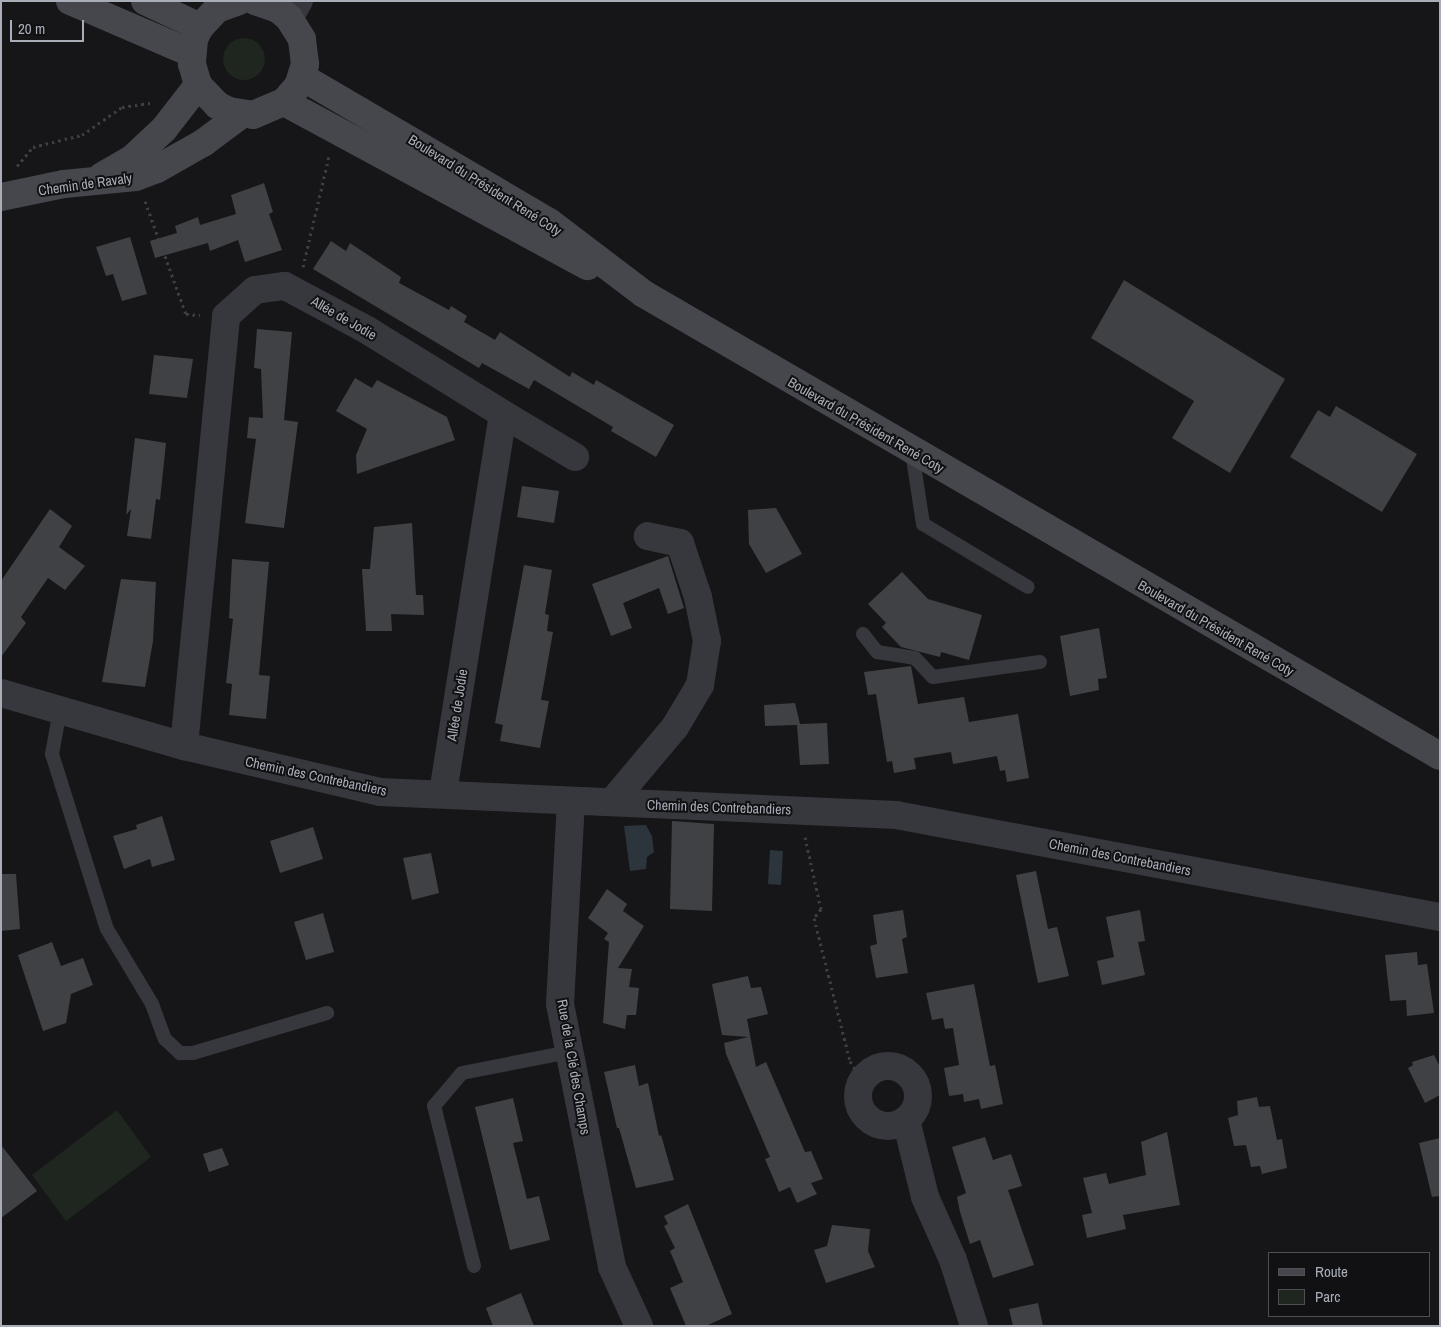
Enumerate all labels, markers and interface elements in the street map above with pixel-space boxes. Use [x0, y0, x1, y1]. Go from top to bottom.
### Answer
scale bar [12, 10, 86, 42]
text: 20 m [18, 18, 45, 39]
street label: Boulevard du Président René Coty [405, 131, 565, 239]
street label: Chemin de Ravaly [37, 169, 133, 199]
street label: Allée de Jodie [308, 293, 380, 343]
street label: Boulevard du Président René Coty [785, 373, 947, 477]
street label: Boulevard du Président René Coty [1135, 576, 1297, 680]
street label: Allée de Jodie [443, 668, 471, 742]
street label: Chemin des Contrebandiers [244, 753, 388, 799]
street label: Chemin des Contrebandiers [647, 796, 791, 818]
street label: Chemin des Contrebandiers [1048, 835, 1192, 879]
street label: Rue de la Clé des Champs [554, 998, 594, 1136]
legend [1268, 1252, 1431, 1317]
text: Route [1315, 1261, 1348, 1282]
text: Parc [1315, 1286, 1340, 1307]

